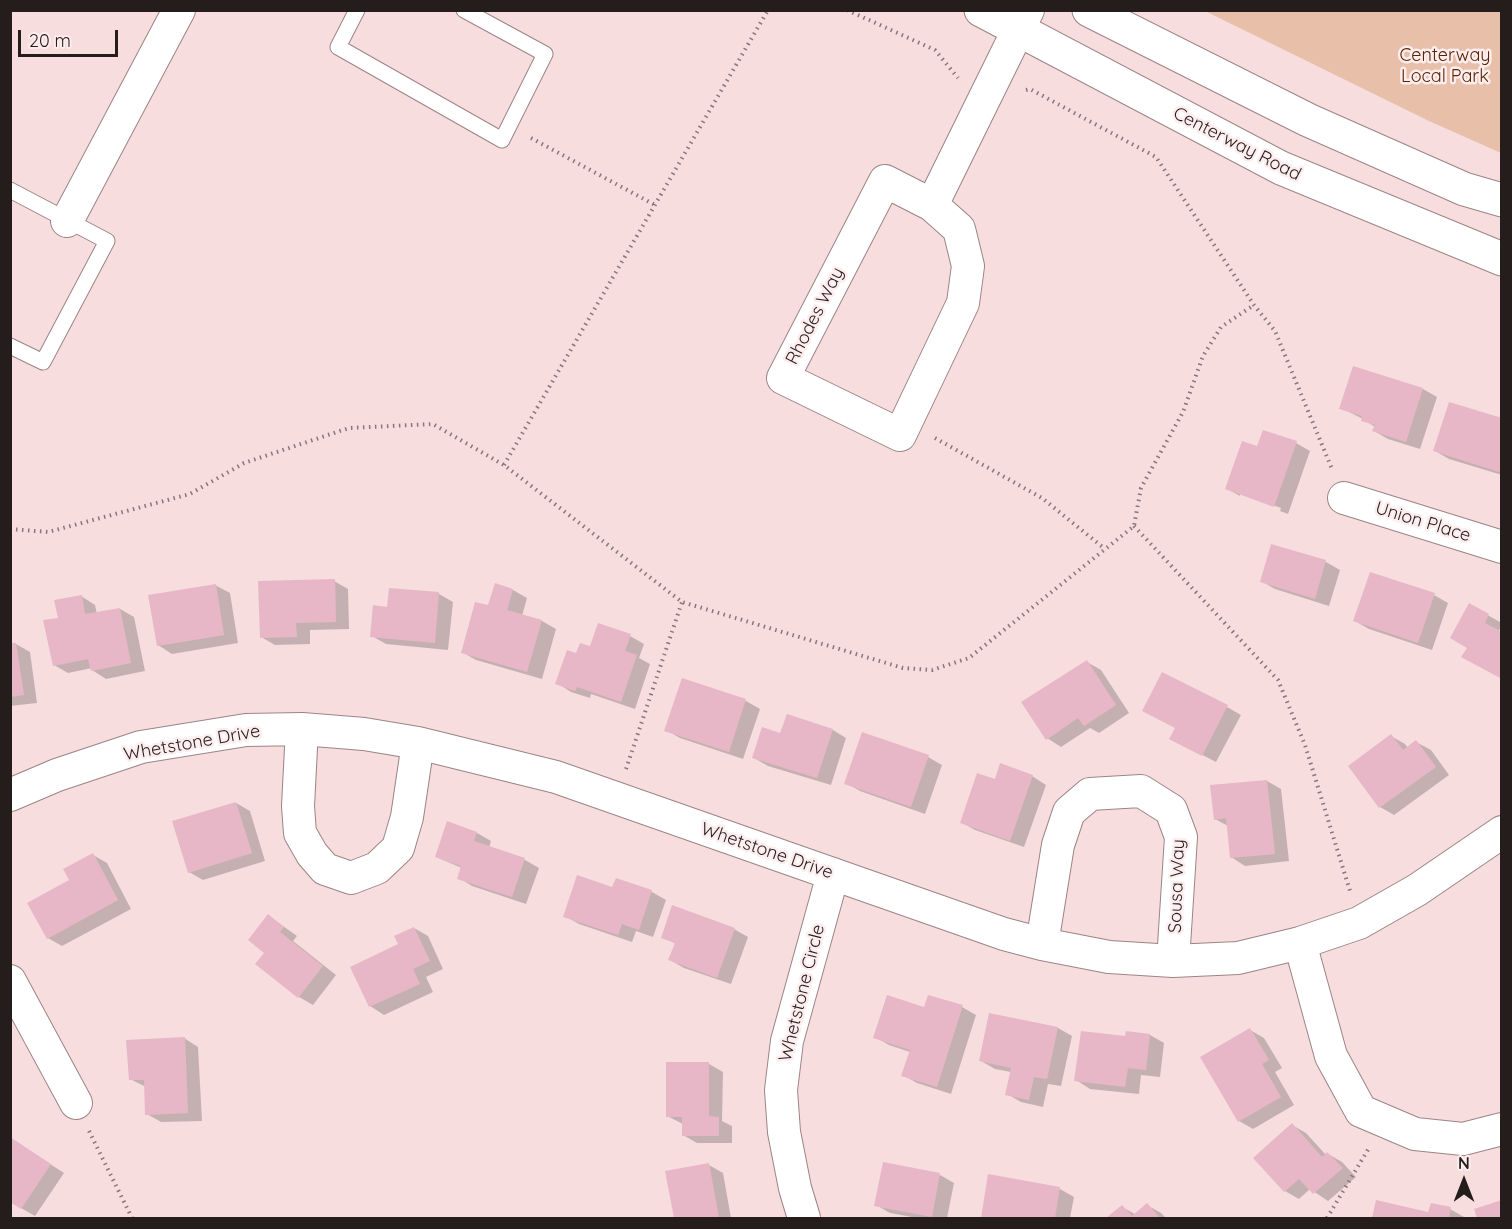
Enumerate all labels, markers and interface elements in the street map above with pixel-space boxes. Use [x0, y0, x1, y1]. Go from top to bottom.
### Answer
scale bar [21, 18, 122, 56]
text: 20 m [29, 29, 71, 52]
park label: Centerway Local Park [1399, 45, 1491, 88]
street label: Centerway Road [1169, 102, 1305, 186]
street label: Rhodes Way [781, 264, 849, 368]
street label: Union Place [1373, 497, 1473, 547]
street label: Whetstone Drive [122, 720, 262, 766]
street label: Whetstone Drive [698, 818, 836, 884]
street label: Sousa Way [1165, 839, 1189, 933]
street label: Whetstone Circle [775, 922, 829, 1064]
north arrow [1434, 1151, 1494, 1211]
text: N [1458, 1153, 1470, 1173]

